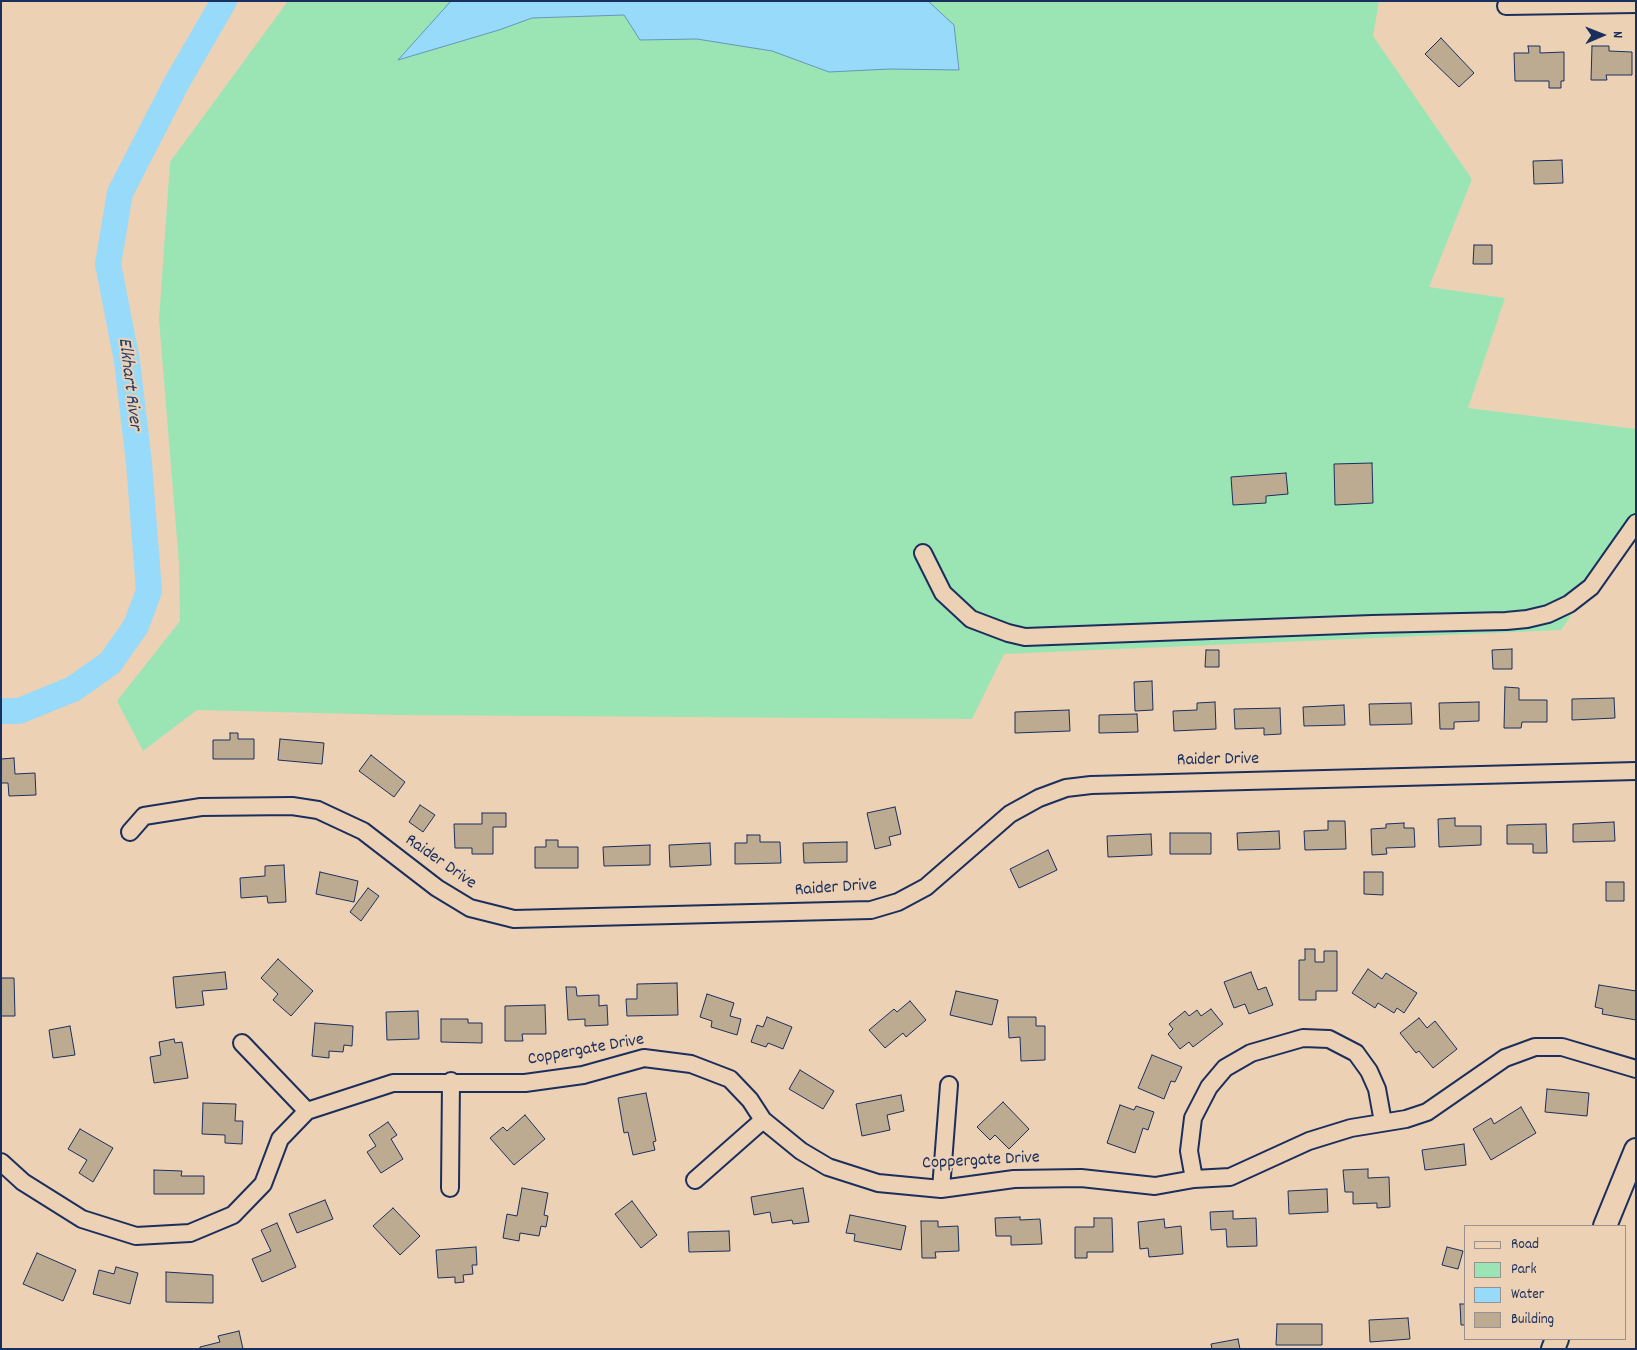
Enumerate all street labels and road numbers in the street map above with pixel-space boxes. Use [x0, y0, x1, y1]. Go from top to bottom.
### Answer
street label: Raider Drive [1177, 749, 1259, 773]
street label: Raider Drive [400, 831, 480, 895]
street label: Raider Drive [794, 875, 878, 903]
street label: Coppergate Drive [526, 1030, 646, 1072]
street label: Coppergate Drive [922, 1148, 1040, 1176]

